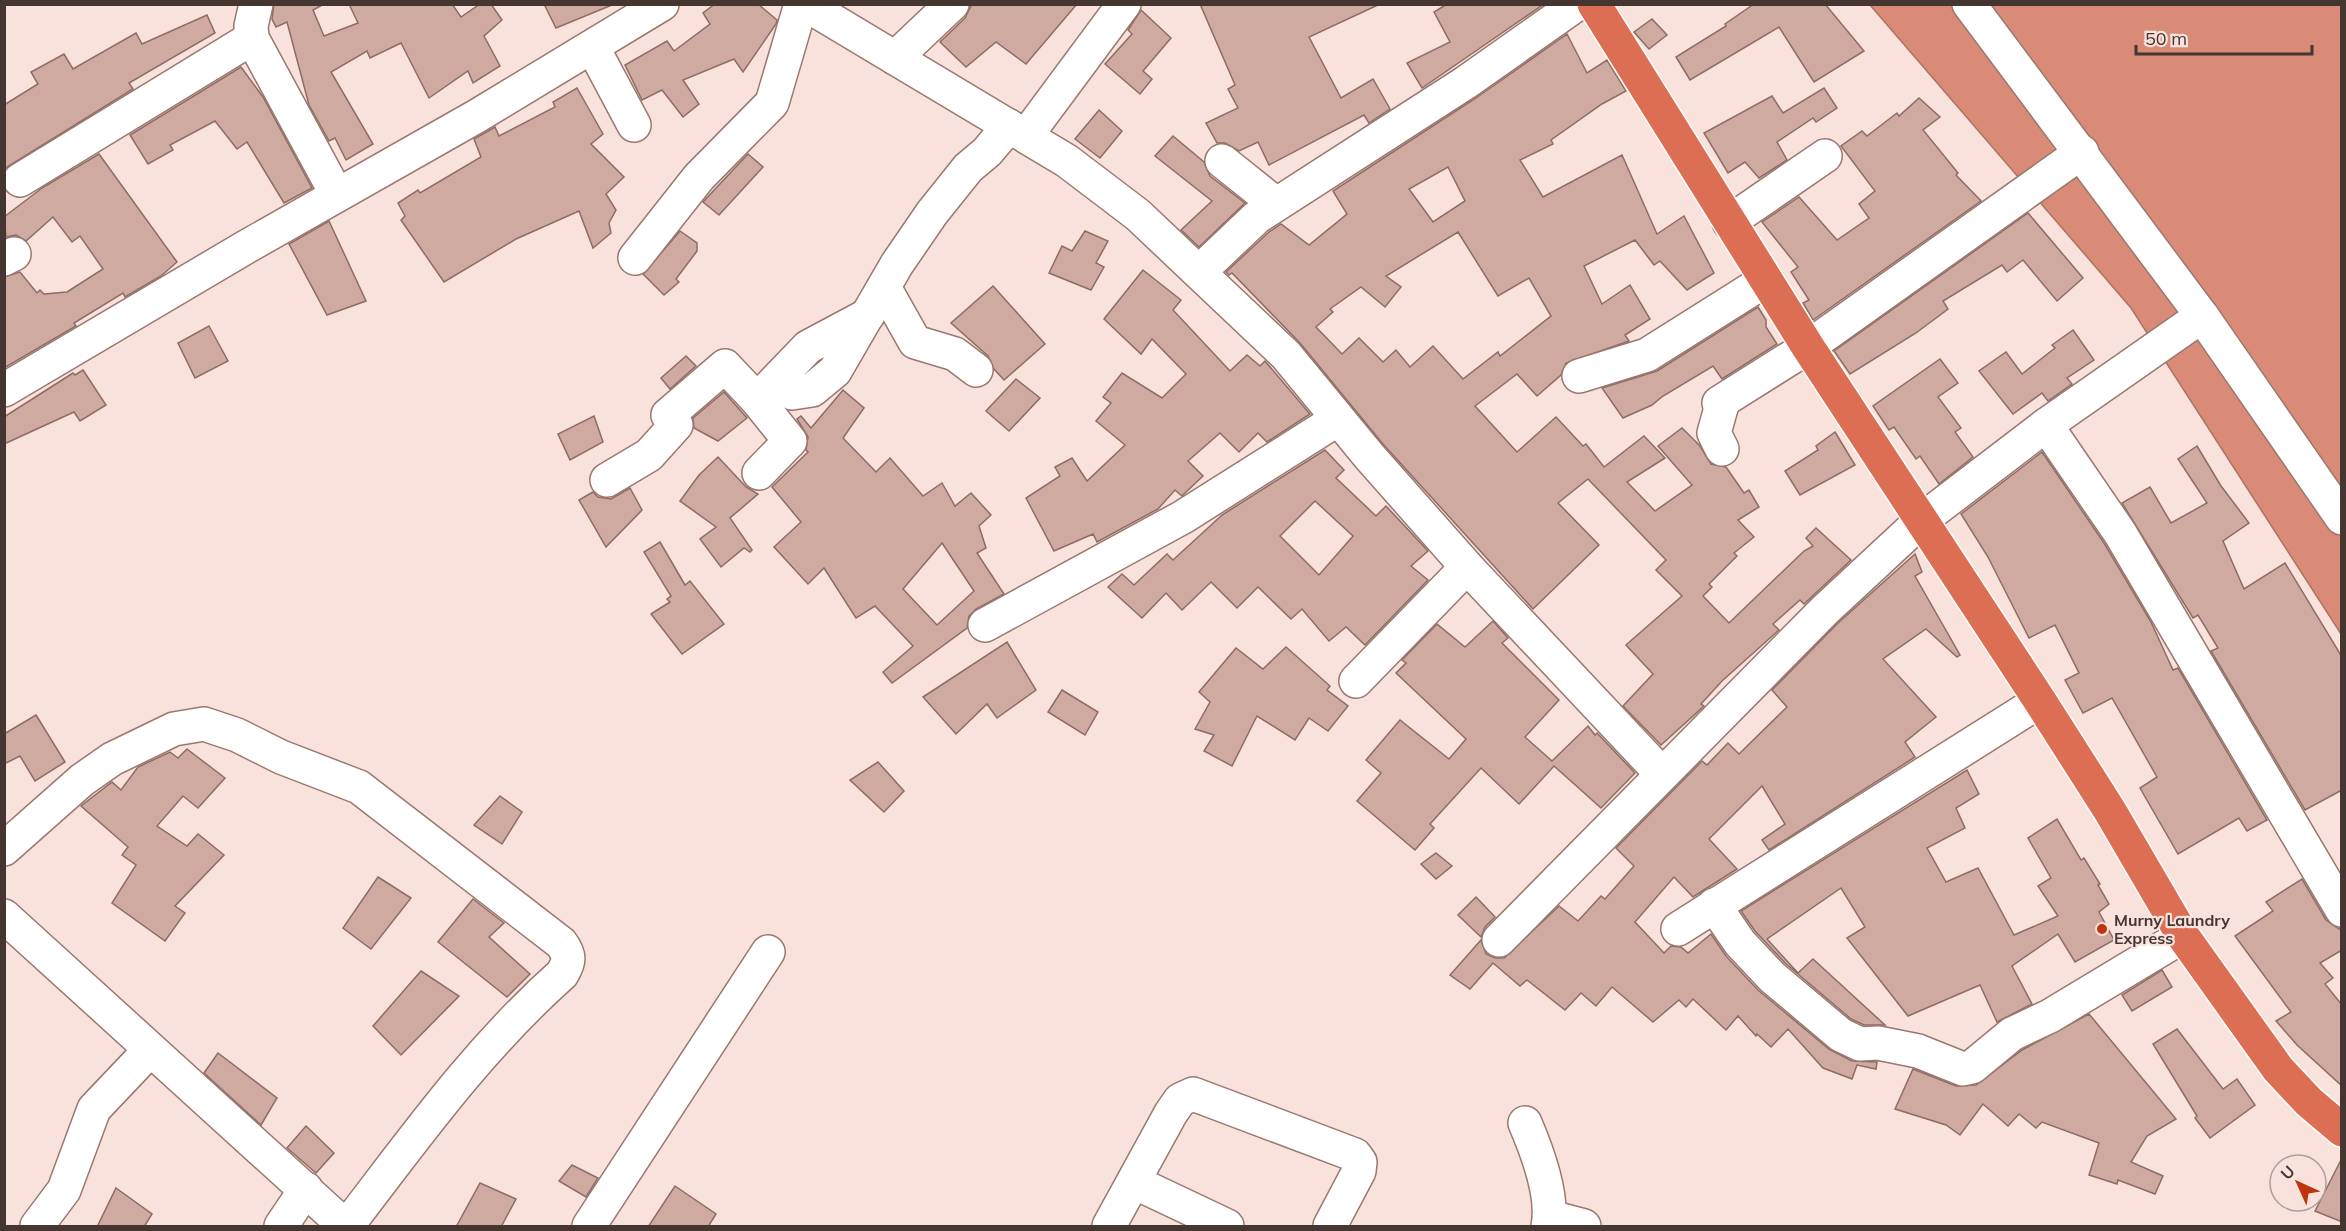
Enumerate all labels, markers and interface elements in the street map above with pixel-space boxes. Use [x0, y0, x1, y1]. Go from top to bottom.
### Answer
scale bar [2136, 18, 2312, 56]
text: 50 m [2145, 27, 2187, 50]
place label: Murny Laundry Express [2114, 910, 2230, 948]
marker: Murny Laundry Express [2095, 922, 2109, 936]
north arrow [2268, 1153, 2328, 1213]
text: U [2276, 1161, 2299, 1184]

